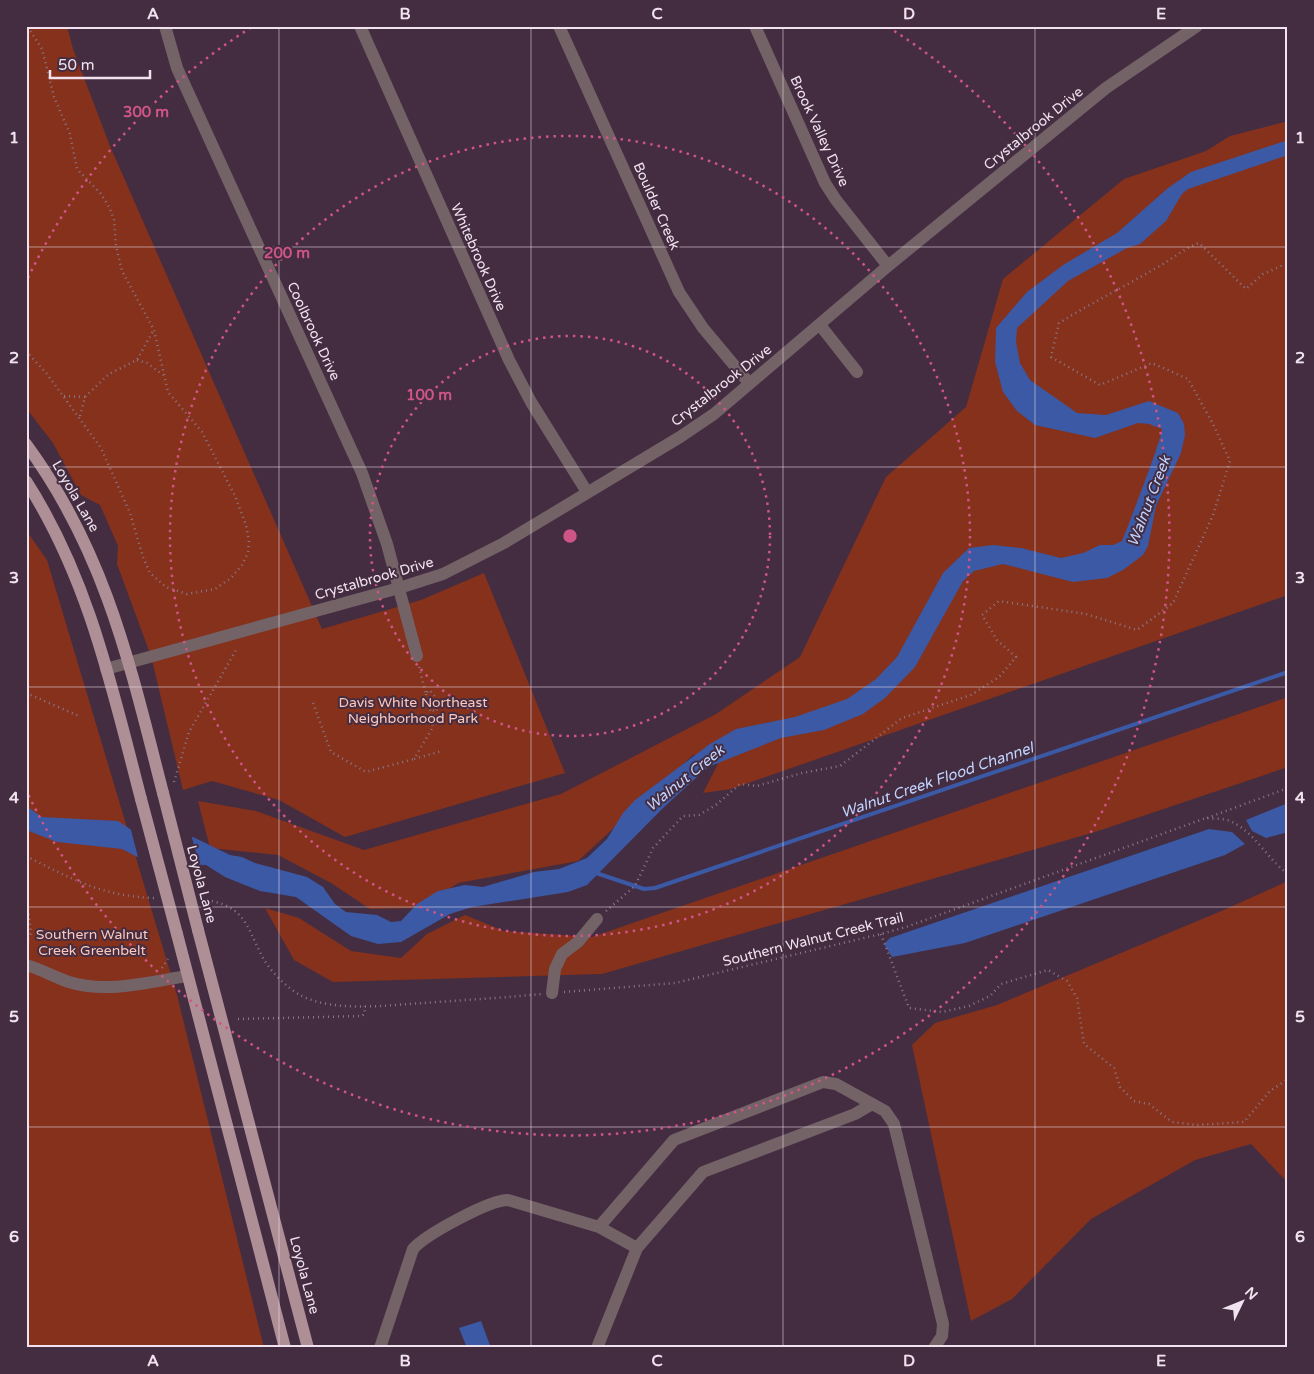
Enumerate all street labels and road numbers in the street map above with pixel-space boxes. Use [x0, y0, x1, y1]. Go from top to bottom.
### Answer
street label: Brook Valley Drive [786, 73, 853, 189]
street label: Crystalbrook Drive [980, 83, 1086, 174]
street label: Boulder Creek [630, 160, 684, 253]
street label: Whitebrook Drive [447, 201, 510, 314]
street label: Coolbrook Drive [283, 279, 344, 383]
street label: Crystalbrook Drive [668, 341, 775, 430]
street label: Loyola Lane [48, 457, 103, 535]
street label: Crystalbrook Drive [313, 553, 435, 604]
street label: Loyola Lane [183, 843, 220, 925]
street label: Southern Walnut Creek Trail [721, 909, 905, 970]
street label: Loyola Lane [286, 1234, 323, 1316]

